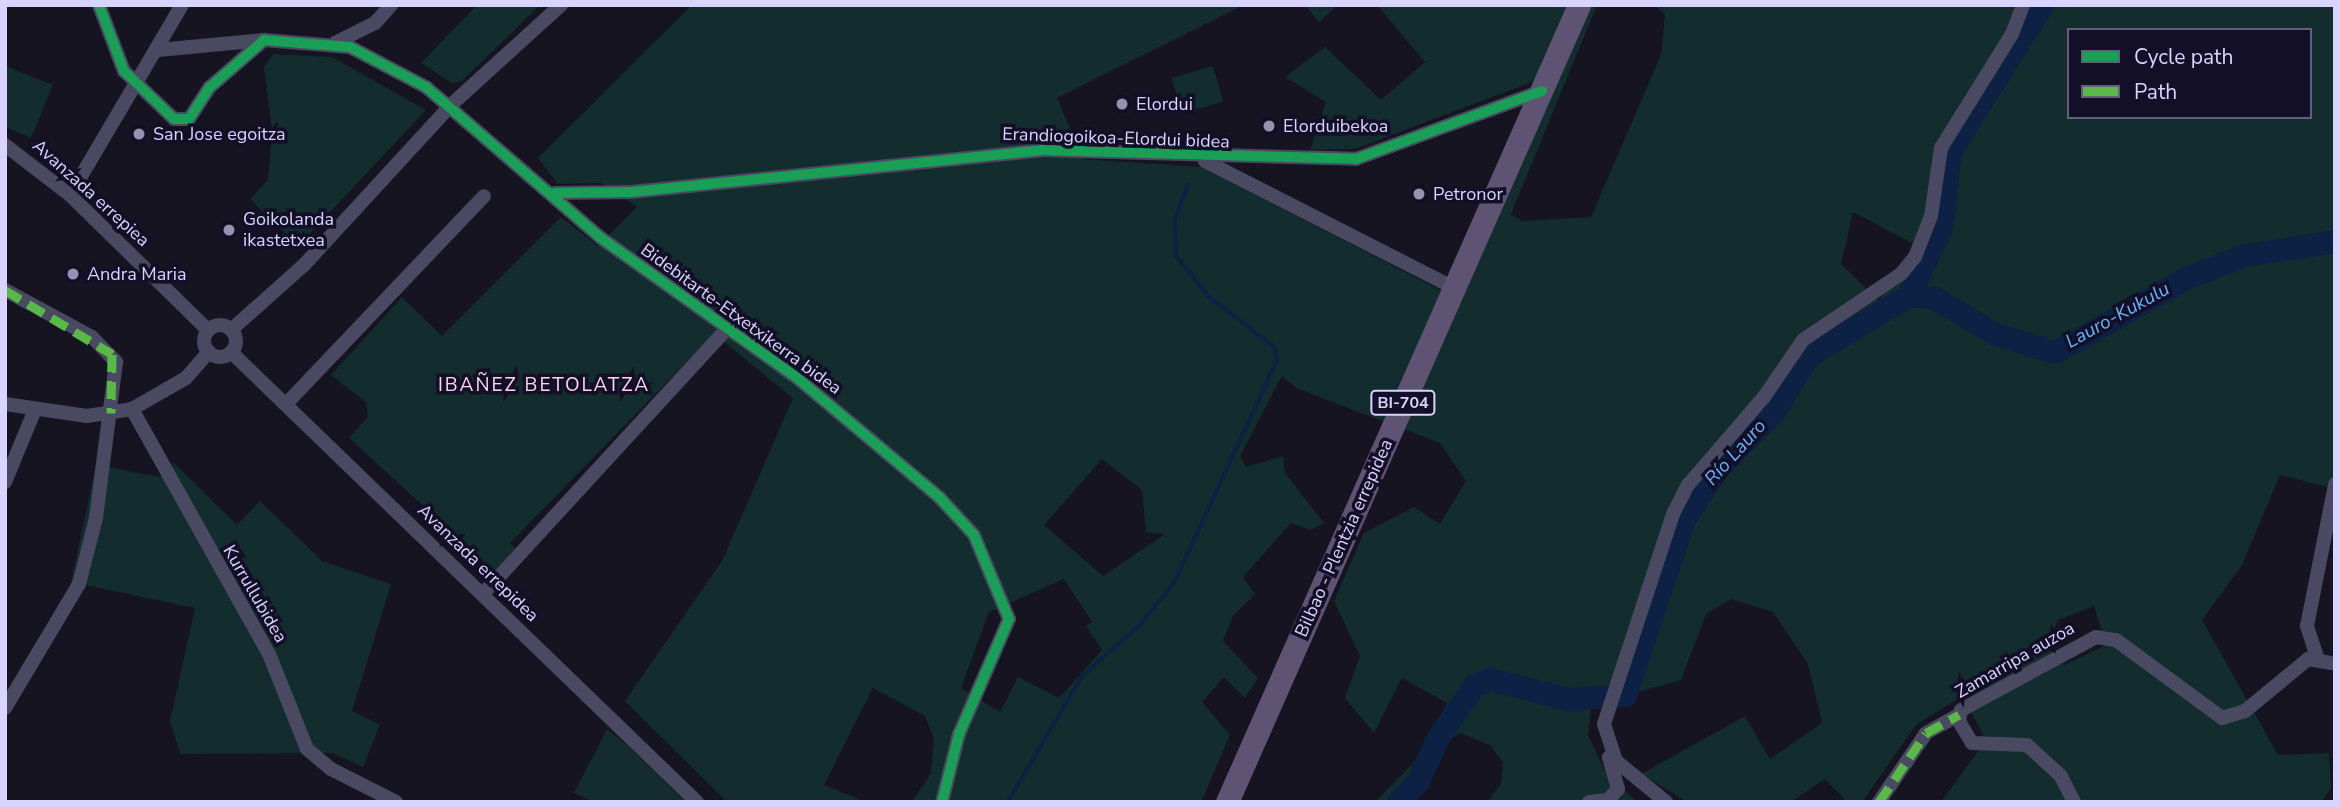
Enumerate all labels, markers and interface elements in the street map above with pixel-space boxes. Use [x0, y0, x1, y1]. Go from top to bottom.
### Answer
legend [2067, 28, 2312, 119]
text: Cycle path [2134, 43, 2233, 71]
text: Path [2134, 78, 2177, 106]
place label: Elordui [1136, 93, 1193, 115]
marker: Elordui [1114, 96, 1130, 112]
place label: Elorduibekoa [1283, 115, 1388, 137]
marker: Elorduibekoa [1261, 118, 1277, 134]
place label: San Jose egoitza [153, 123, 286, 145]
street label: Erandiogoikoa-Elordui bidea [1002, 123, 1230, 153]
marker: San Jose egoitza [131, 126, 147, 142]
street label: Avanzada errepiea [28, 135, 154, 251]
place label: Petronor [1433, 183, 1503, 205]
marker: Petronor [1411, 186, 1427, 202]
place label: Goikolanda ikastetxea [243, 209, 334, 252]
marker: Goikolanda ikastetxea [221, 222, 237, 238]
street label: Bidebitarte-Etxetxikerra bidea [636, 239, 846, 399]
place label: Andra Maria [87, 263, 186, 285]
marker: Andra Maria [65, 266, 81, 282]
water label: Lauro-Kukulu [2062, 278, 2174, 354]
district label: IBAÑEZ BETOLATZA [440, 375, 648, 397]
road number: BI-704 [1370, 390, 1436, 416]
water label: Río Lauro [1700, 415, 1772, 491]
street label: Bilbao - Plentzia errepidea [1291, 436, 1397, 640]
street label: Avanzada errepidea [413, 500, 543, 626]
street label: Kurrullubidea [218, 541, 292, 647]
street label: Zamarripa auzoa [1952, 617, 2078, 703]

